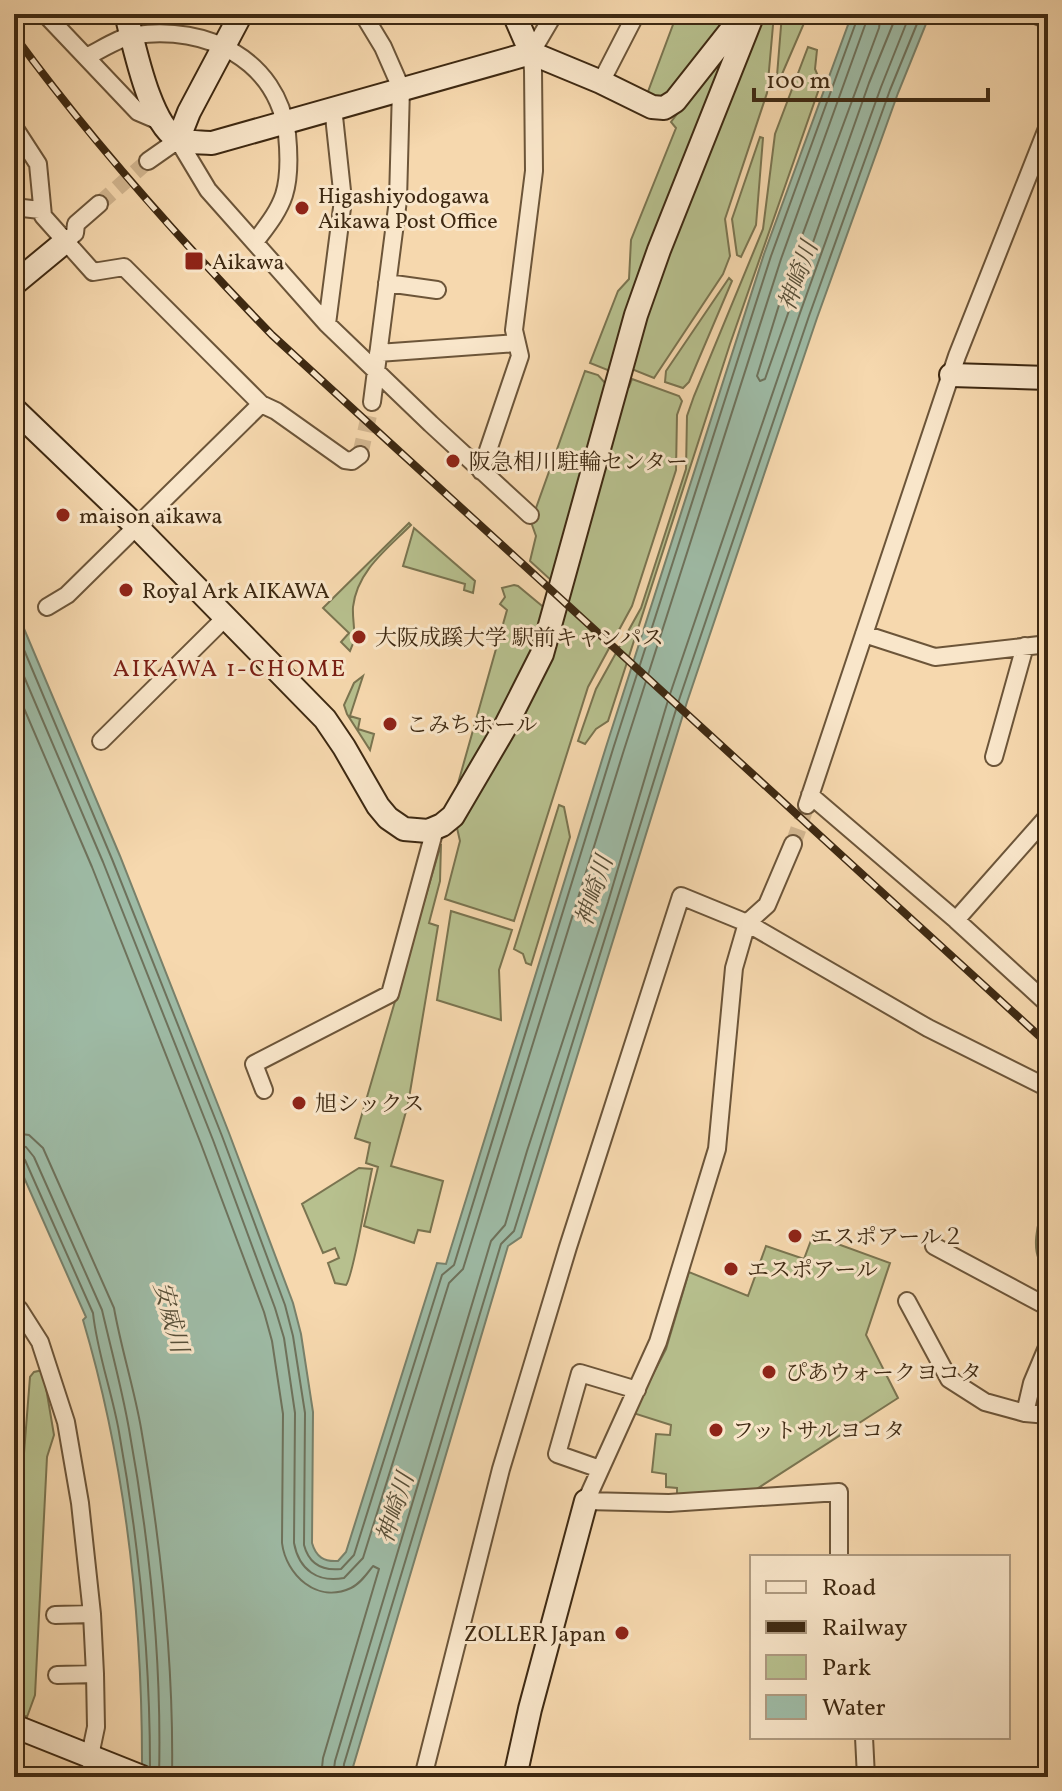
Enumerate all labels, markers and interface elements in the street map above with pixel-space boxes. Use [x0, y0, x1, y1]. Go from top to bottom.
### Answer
scale bar [754, 52, 988, 102]
text: 100 m [766, 65, 831, 99]
place label: Higashiyodogawa Aikawa Post Office [318, 182, 498, 238]
marker: Higashiyodogawa Aikawa Post Office [293, 199, 311, 217]
water label: 神崎川 [772, 234, 829, 316]
place label: Aikawa [212, 248, 284, 279]
marker: Aikawa [183, 250, 205, 272]
place label: 阪急相川駐輪センター [469, 448, 688, 479]
marker: 阪急相川駐輪センター [444, 452, 462, 470]
place label: maison aikawa [79, 502, 223, 533]
marker: maison aikawa [54, 506, 72, 524]
place label: Royal Ark AIKAWA [142, 577, 330, 608]
marker: Royal Ark AIKAWA [117, 581, 135, 599]
place label: 大阪成蹊大学 駅前キャンパス [375, 624, 664, 655]
marker: 大阪成蹊大学 駅前キャンパス [350, 628, 368, 646]
district label: AIKAWA 1-CHOME [113, 653, 347, 687]
place label: こみちホール [406, 711, 538, 742]
marker: こみちホール [381, 715, 399, 733]
water label: 神崎川 [569, 849, 624, 931]
place label: 旭シックス [315, 1090, 424, 1121]
marker: 旭シックス [290, 1094, 308, 1112]
place label: エスポアール２ [811, 1223, 964, 1254]
marker: エスポアール２ [786, 1227, 804, 1245]
place label: エスポアール [747, 1256, 878, 1287]
marker: エスポアール [722, 1260, 740, 1278]
water label: 安威川 [143, 1278, 196, 1360]
place label: ぴあウォークヨコタ [785, 1359, 982, 1390]
marker: ぴあウォークヨコタ [760, 1363, 778, 1381]
place label: フットサルヨコタ [732, 1417, 905, 1448]
marker: フットサルヨコタ [707, 1421, 725, 1439]
water label: 神崎川 [370, 1466, 425, 1548]
legend [750, 1555, 1010, 1739]
text: Road [822, 1572, 876, 1606]
text: Railway [822, 1612, 908, 1646]
place label: ZOLLER Japan [464, 1620, 606, 1651]
marker: ZOLLER Japan [613, 1624, 631, 1642]
text: Park [822, 1652, 871, 1686]
text: Water [822, 1692, 886, 1726]

